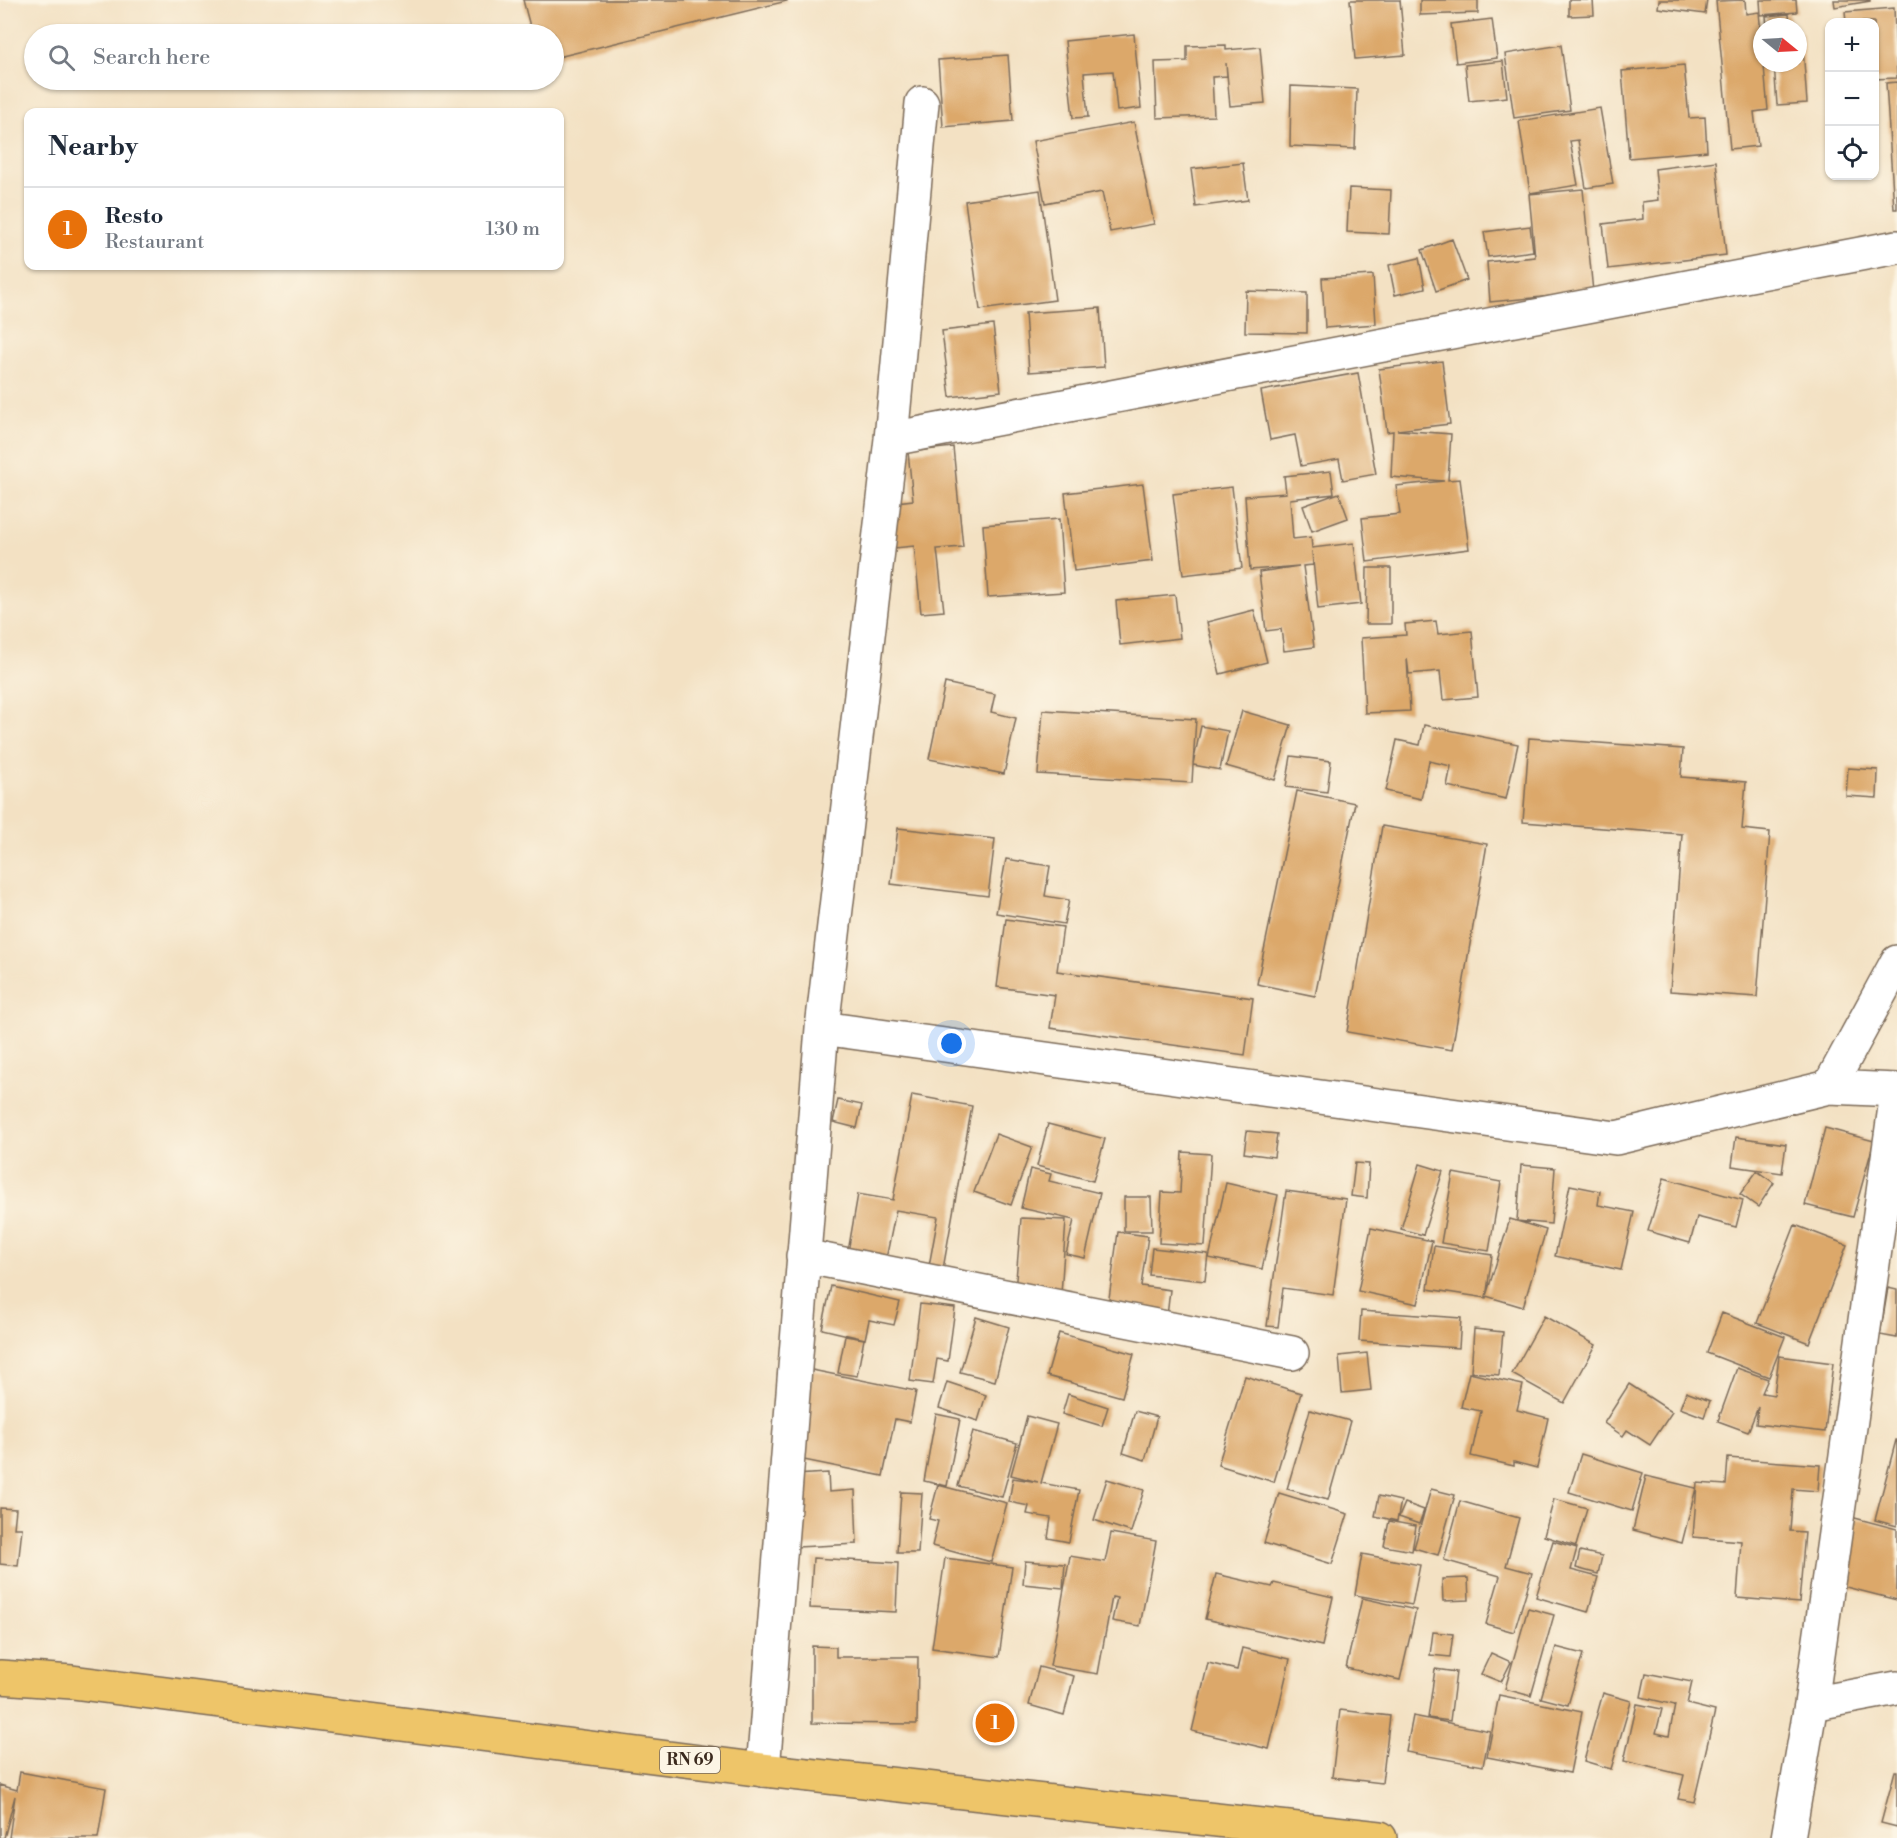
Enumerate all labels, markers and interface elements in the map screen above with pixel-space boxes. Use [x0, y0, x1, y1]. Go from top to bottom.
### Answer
north arrow [1753, 18, 1807, 72]
map controls [1825, 18, 1879, 180]
button: + [1825, 18, 1879, 72]
search box [24, 24, 564, 90]
icon: search [45, 41, 78, 74]
text: Search here [93, 44, 210, 71]
button: − [1825, 72, 1879, 126]
button: locate [1825, 126, 1879, 180]
text: Nearby [48, 131, 138, 163]
text: Resto [105, 203, 163, 230]
text: 1 [63, 217, 72, 242]
text: 130 m [485, 217, 540, 242]
text: Restaurant [105, 230, 204, 255]
your location [937, 1029, 966, 1058]
pin: 1 [976, 1700, 1014, 1746]
road number: RN 69 [660, 1747, 720, 1773]

